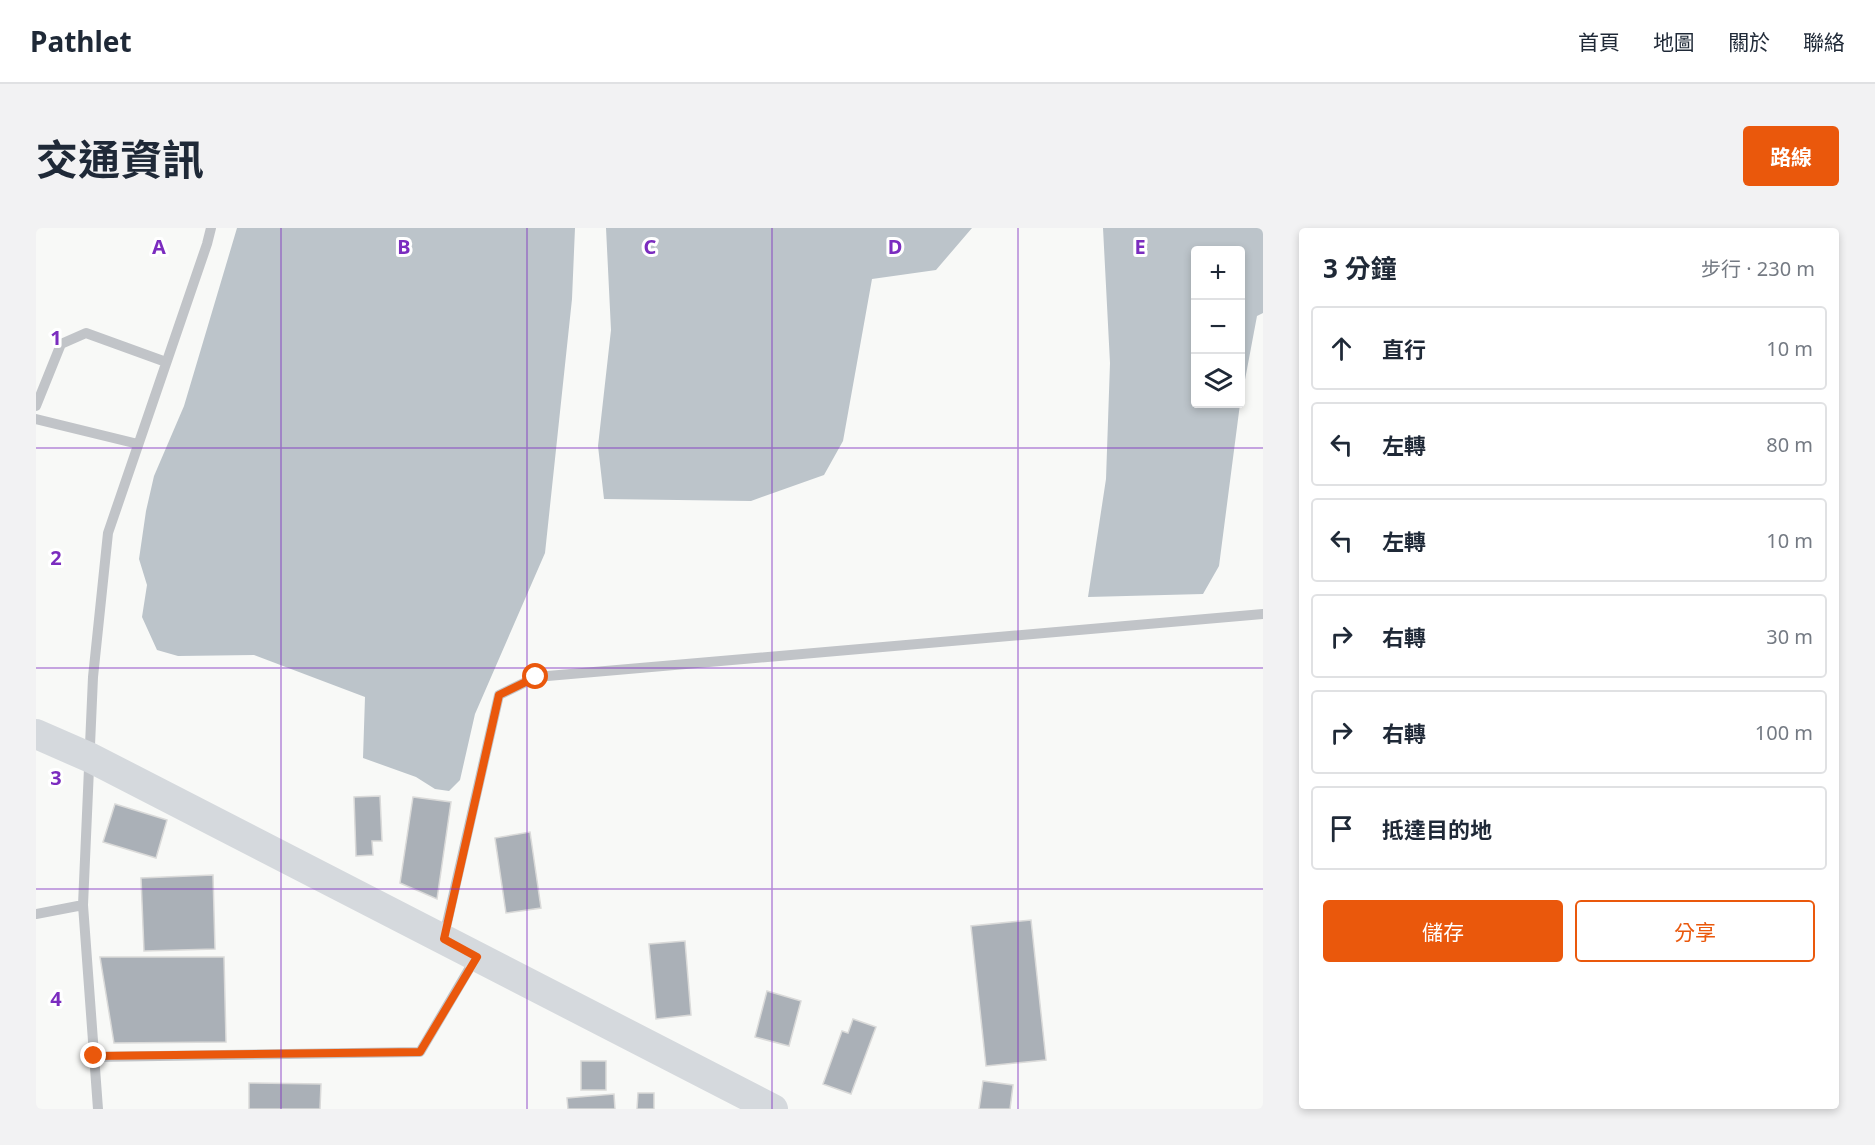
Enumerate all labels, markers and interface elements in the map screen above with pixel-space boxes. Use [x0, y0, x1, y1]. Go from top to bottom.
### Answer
text: Pathlet [30, 22, 132, 60]
text: 首頁 [1578, 28, 1620, 56]
text: 地圖 [1653, 28, 1695, 56]
text: 關於 [1728, 28, 1770, 56]
text: 聯絡 [1803, 28, 1845, 56]
button: 路線 [1743, 126, 1839, 186]
text: 交通資訊 [36, 130, 204, 187]
text: A [152, 233, 166, 260]
text: B [397, 233, 411, 260]
text: C [644, 233, 657, 260]
text: D [888, 233, 902, 260]
text: E [1134, 233, 1146, 260]
map controls [1191, 246, 1245, 408]
button: + [1191, 246, 1245, 300]
text: 3 分鐘 [1323, 250, 1397, 286]
text: 步行 · 230 m [1701, 255, 1815, 282]
button: − [1191, 300, 1245, 354]
text: 1 [50, 324, 62, 351]
icon: ahead [1325, 332, 1358, 365]
text: 直行 [1382, 334, 1426, 364]
text: 10 m [1766, 335, 1813, 362]
button: layers [1191, 354, 1245, 408]
icon: left [1325, 428, 1358, 461]
text: 左轉 [1382, 430, 1426, 460]
text: 80 m [1766, 431, 1813, 458]
icon: left [1325, 524, 1358, 557]
text: 左轉 [1382, 526, 1426, 556]
text: 10 m [1766, 527, 1813, 554]
text: 2 [50, 544, 62, 571]
icon: right [1325, 620, 1358, 653]
text: 右轉 [1382, 622, 1426, 652]
text: 30 m [1766, 623, 1813, 650]
route start [522, 663, 548, 689]
icon: right [1325, 716, 1358, 749]
text: 右轉 [1382, 718, 1426, 748]
text: 100 m [1755, 719, 1813, 746]
text: 3 [50, 764, 62, 791]
icon: arrive [1325, 812, 1358, 845]
text: 抵達目的地 [1382, 814, 1492, 844]
button: 儲存 [1323, 900, 1563, 962]
button: 分享 [1575, 900, 1815, 962]
text: 4 [50, 985, 62, 1012]
route end [80, 1042, 106, 1068]

